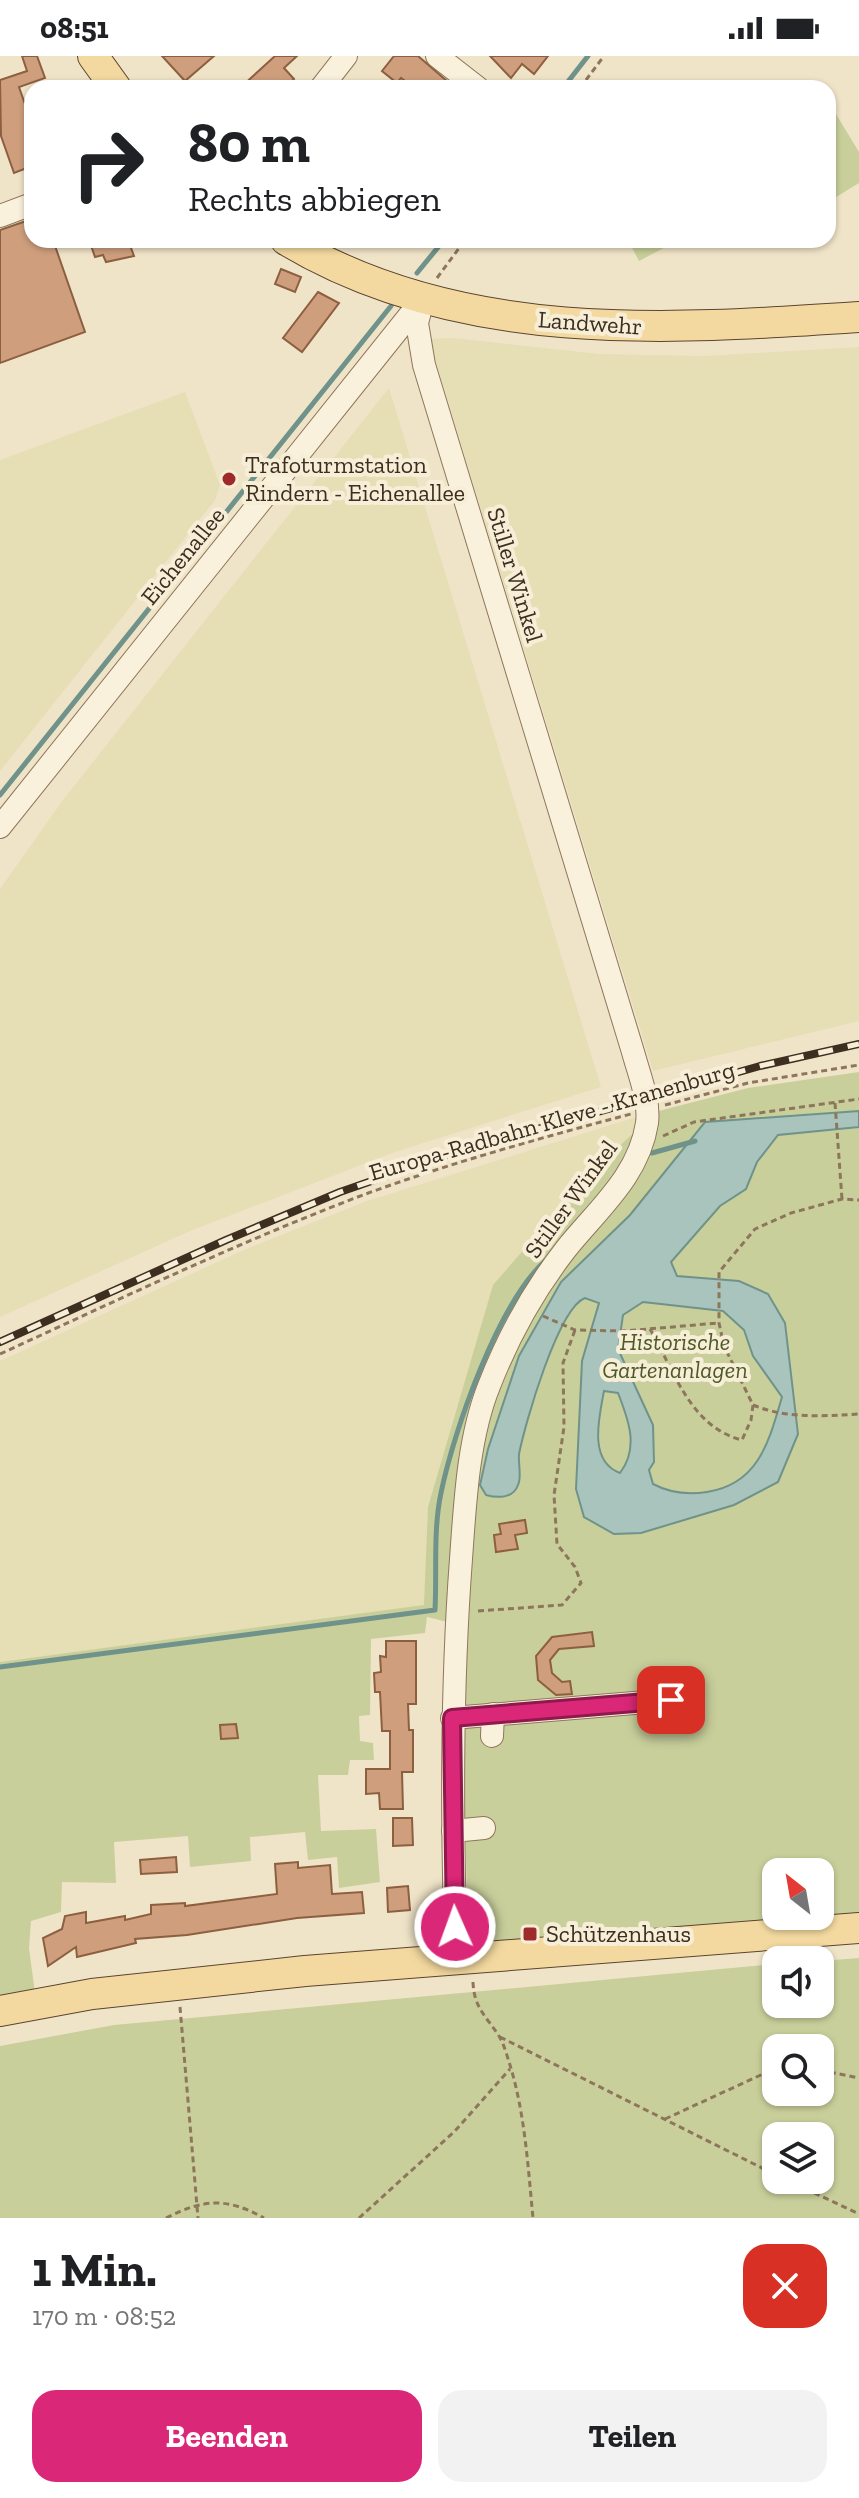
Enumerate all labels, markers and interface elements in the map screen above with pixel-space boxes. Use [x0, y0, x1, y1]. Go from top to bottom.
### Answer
text: 08:51 [40, 10, 109, 46]
text: 80 m [188, 109, 310, 176]
icon: right [56, 112, 160, 216]
text: Rechts abbiegen [188, 177, 441, 220]
street label: Landwehr [537, 304, 643, 341]
place label: Trafoturmstation Rindern - Eichenallee [245, 450, 465, 507]
marker: Trafoturmstation Rindern - Eichenallee [220, 470, 238, 488]
street label: Eichenallee [134, 501, 231, 610]
street label: Stiller Winkel [481, 504, 550, 646]
street label: Europa-Radbahn Kleve - Kranenburg [366, 1054, 738, 1187]
street label: Stiller Winkel [518, 1134, 623, 1263]
park label: Historische Gartenanlagen [602, 1327, 748, 1384]
pin [637, 1666, 705, 1734]
icon: arrive [649, 1678, 693, 1722]
north arrow [762, 1858, 834, 1930]
map controls [762, 1858, 834, 2194]
position arrow [413, 1885, 497, 1969]
place label: Schützenhaus [546, 1919, 691, 1948]
marker: Schützenhaus [521, 1925, 539, 1943]
button: sound [762, 1946, 834, 2018]
button: search [762, 2034, 834, 2106]
button: layers [762, 2122, 834, 2194]
text: 1 Min. [32, 2241, 157, 2298]
button: close [743, 2244, 827, 2328]
text: 170 m · 08:52 [32, 2300, 176, 2332]
button: Beenden [32, 2390, 422, 2482]
button: Teilen [438, 2390, 827, 2482]

